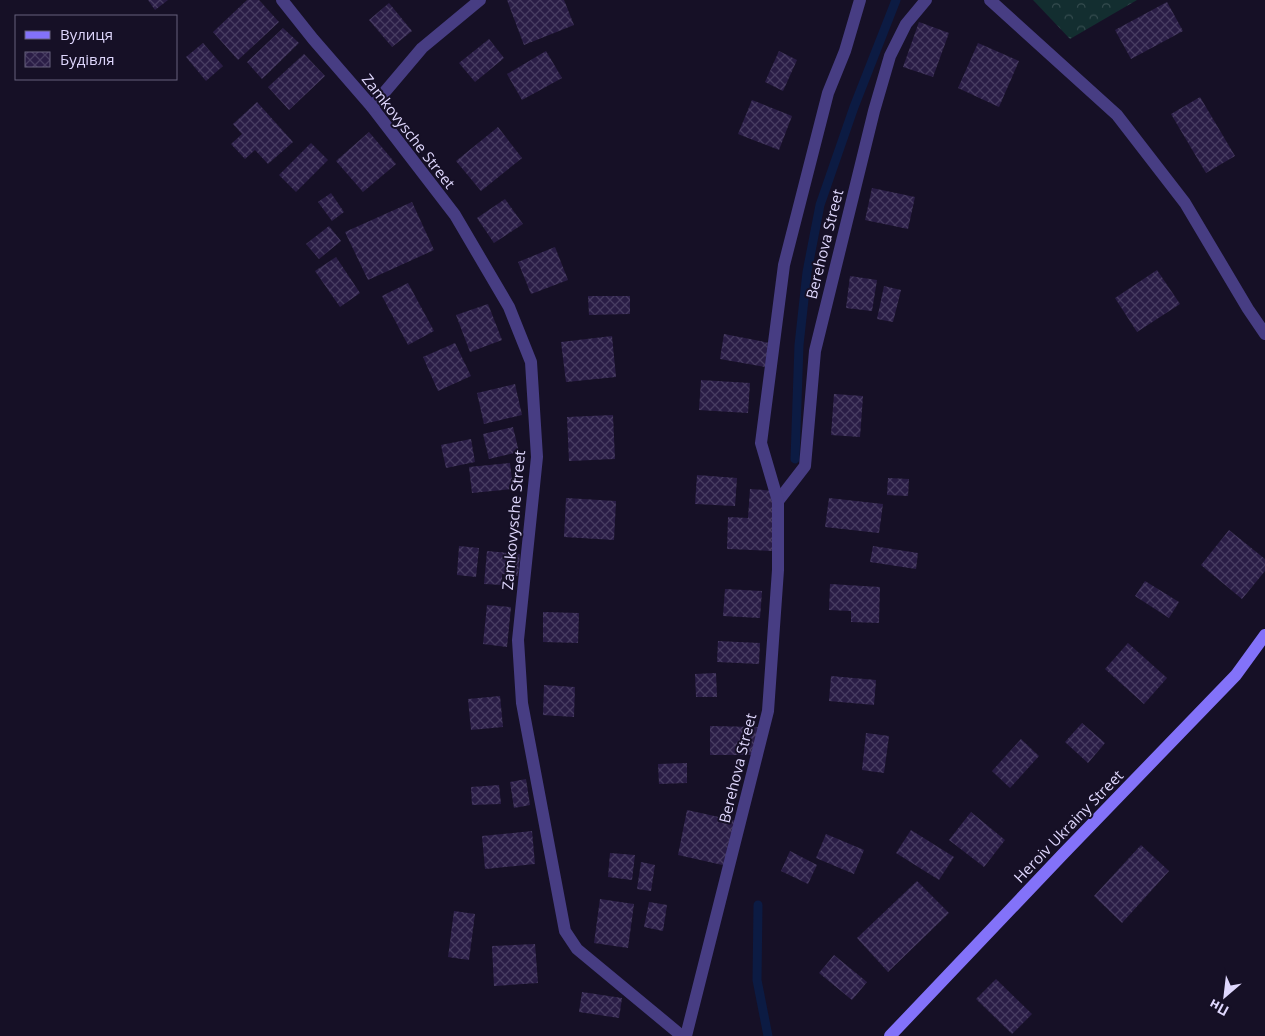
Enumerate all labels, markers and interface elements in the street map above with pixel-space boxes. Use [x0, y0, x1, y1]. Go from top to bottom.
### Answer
legend [15, 15, 178, 80]
text: Вулиця [60, 24, 113, 44]
text: Будівля [60, 49, 115, 69]
street label: Zamkovysche Street [358, 69, 460, 193]
street label: Berehova Street [801, 187, 847, 301]
street label: Zamkovysche Street [497, 449, 529, 591]
street label: Berehova Street [714, 711, 760, 825]
street label: Heroiv Ukrainy Street [1009, 765, 1127, 887]
north arrow [1200, 971, 1250, 1021]
text: Пн [1206, 995, 1232, 1021]

